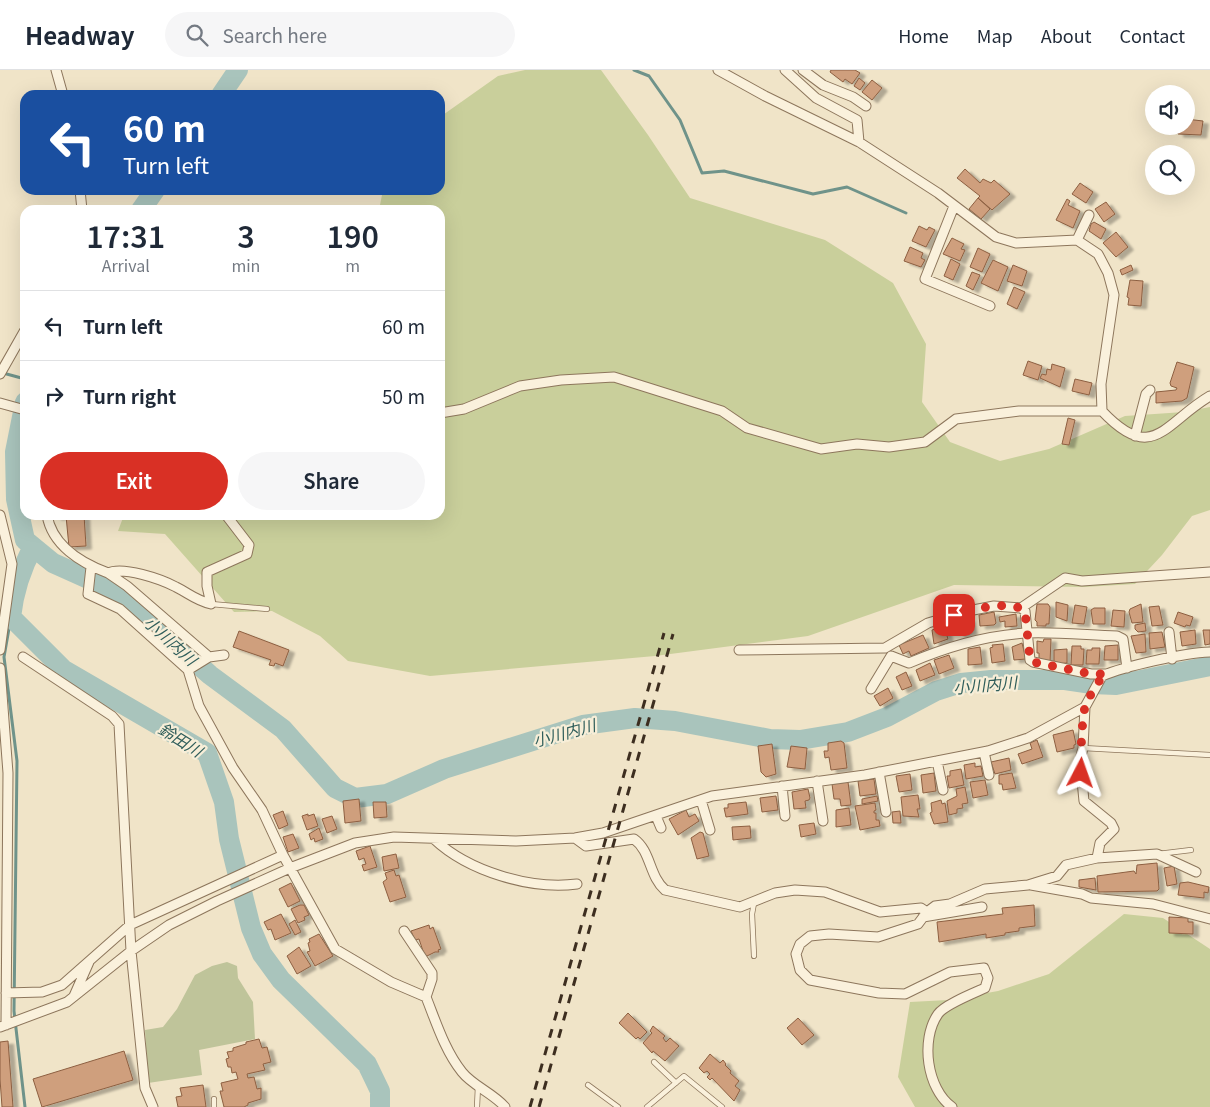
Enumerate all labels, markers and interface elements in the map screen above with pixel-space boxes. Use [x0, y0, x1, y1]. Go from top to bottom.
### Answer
search box [165, 12, 515, 57]
text: Headway [25, 17, 135, 52]
icon: search [183, 21, 211, 49]
text: Search here [223, 21, 327, 48]
text: Home [898, 22, 949, 48]
text: Map [977, 22, 1013, 48]
text: About [1041, 22, 1091, 48]
text: Contact [1119, 22, 1185, 48]
map controls [1145, 85, 1195, 195]
button: sound [1145, 85, 1195, 135]
text: 60 m [123, 101, 206, 152]
icon: left [40, 110, 105, 175]
button: search [1145, 145, 1195, 195]
text: Turn left [123, 148, 209, 180]
text: 17:31 [86, 213, 165, 257]
text: 3 [237, 213, 255, 257]
text: 190 [327, 213, 379, 257]
text: Arrival [102, 253, 150, 277]
text: min [231, 253, 260, 277]
text: m [345, 253, 360, 277]
icon: left [40, 312, 68, 340]
text: Turn left [83, 312, 163, 339]
text: 60 m [382, 312, 425, 339]
icon: right [40, 382, 68, 410]
text: Turn right [83, 382, 176, 409]
text: 50 m [382, 382, 425, 409]
button: Exit [40, 452, 228, 510]
button: Share [238, 452, 425, 510]
pin [933, 594, 975, 636]
icon: arrive [940, 601, 968, 629]
water label: 小川内川 [139, 610, 204, 672]
water label: 小川内川 [952, 669, 1020, 699]
water label: 小川内川 [530, 712, 600, 752]
water label: 鈴田川 [154, 716, 209, 763]
position arrow [1054, 746, 1106, 798]

